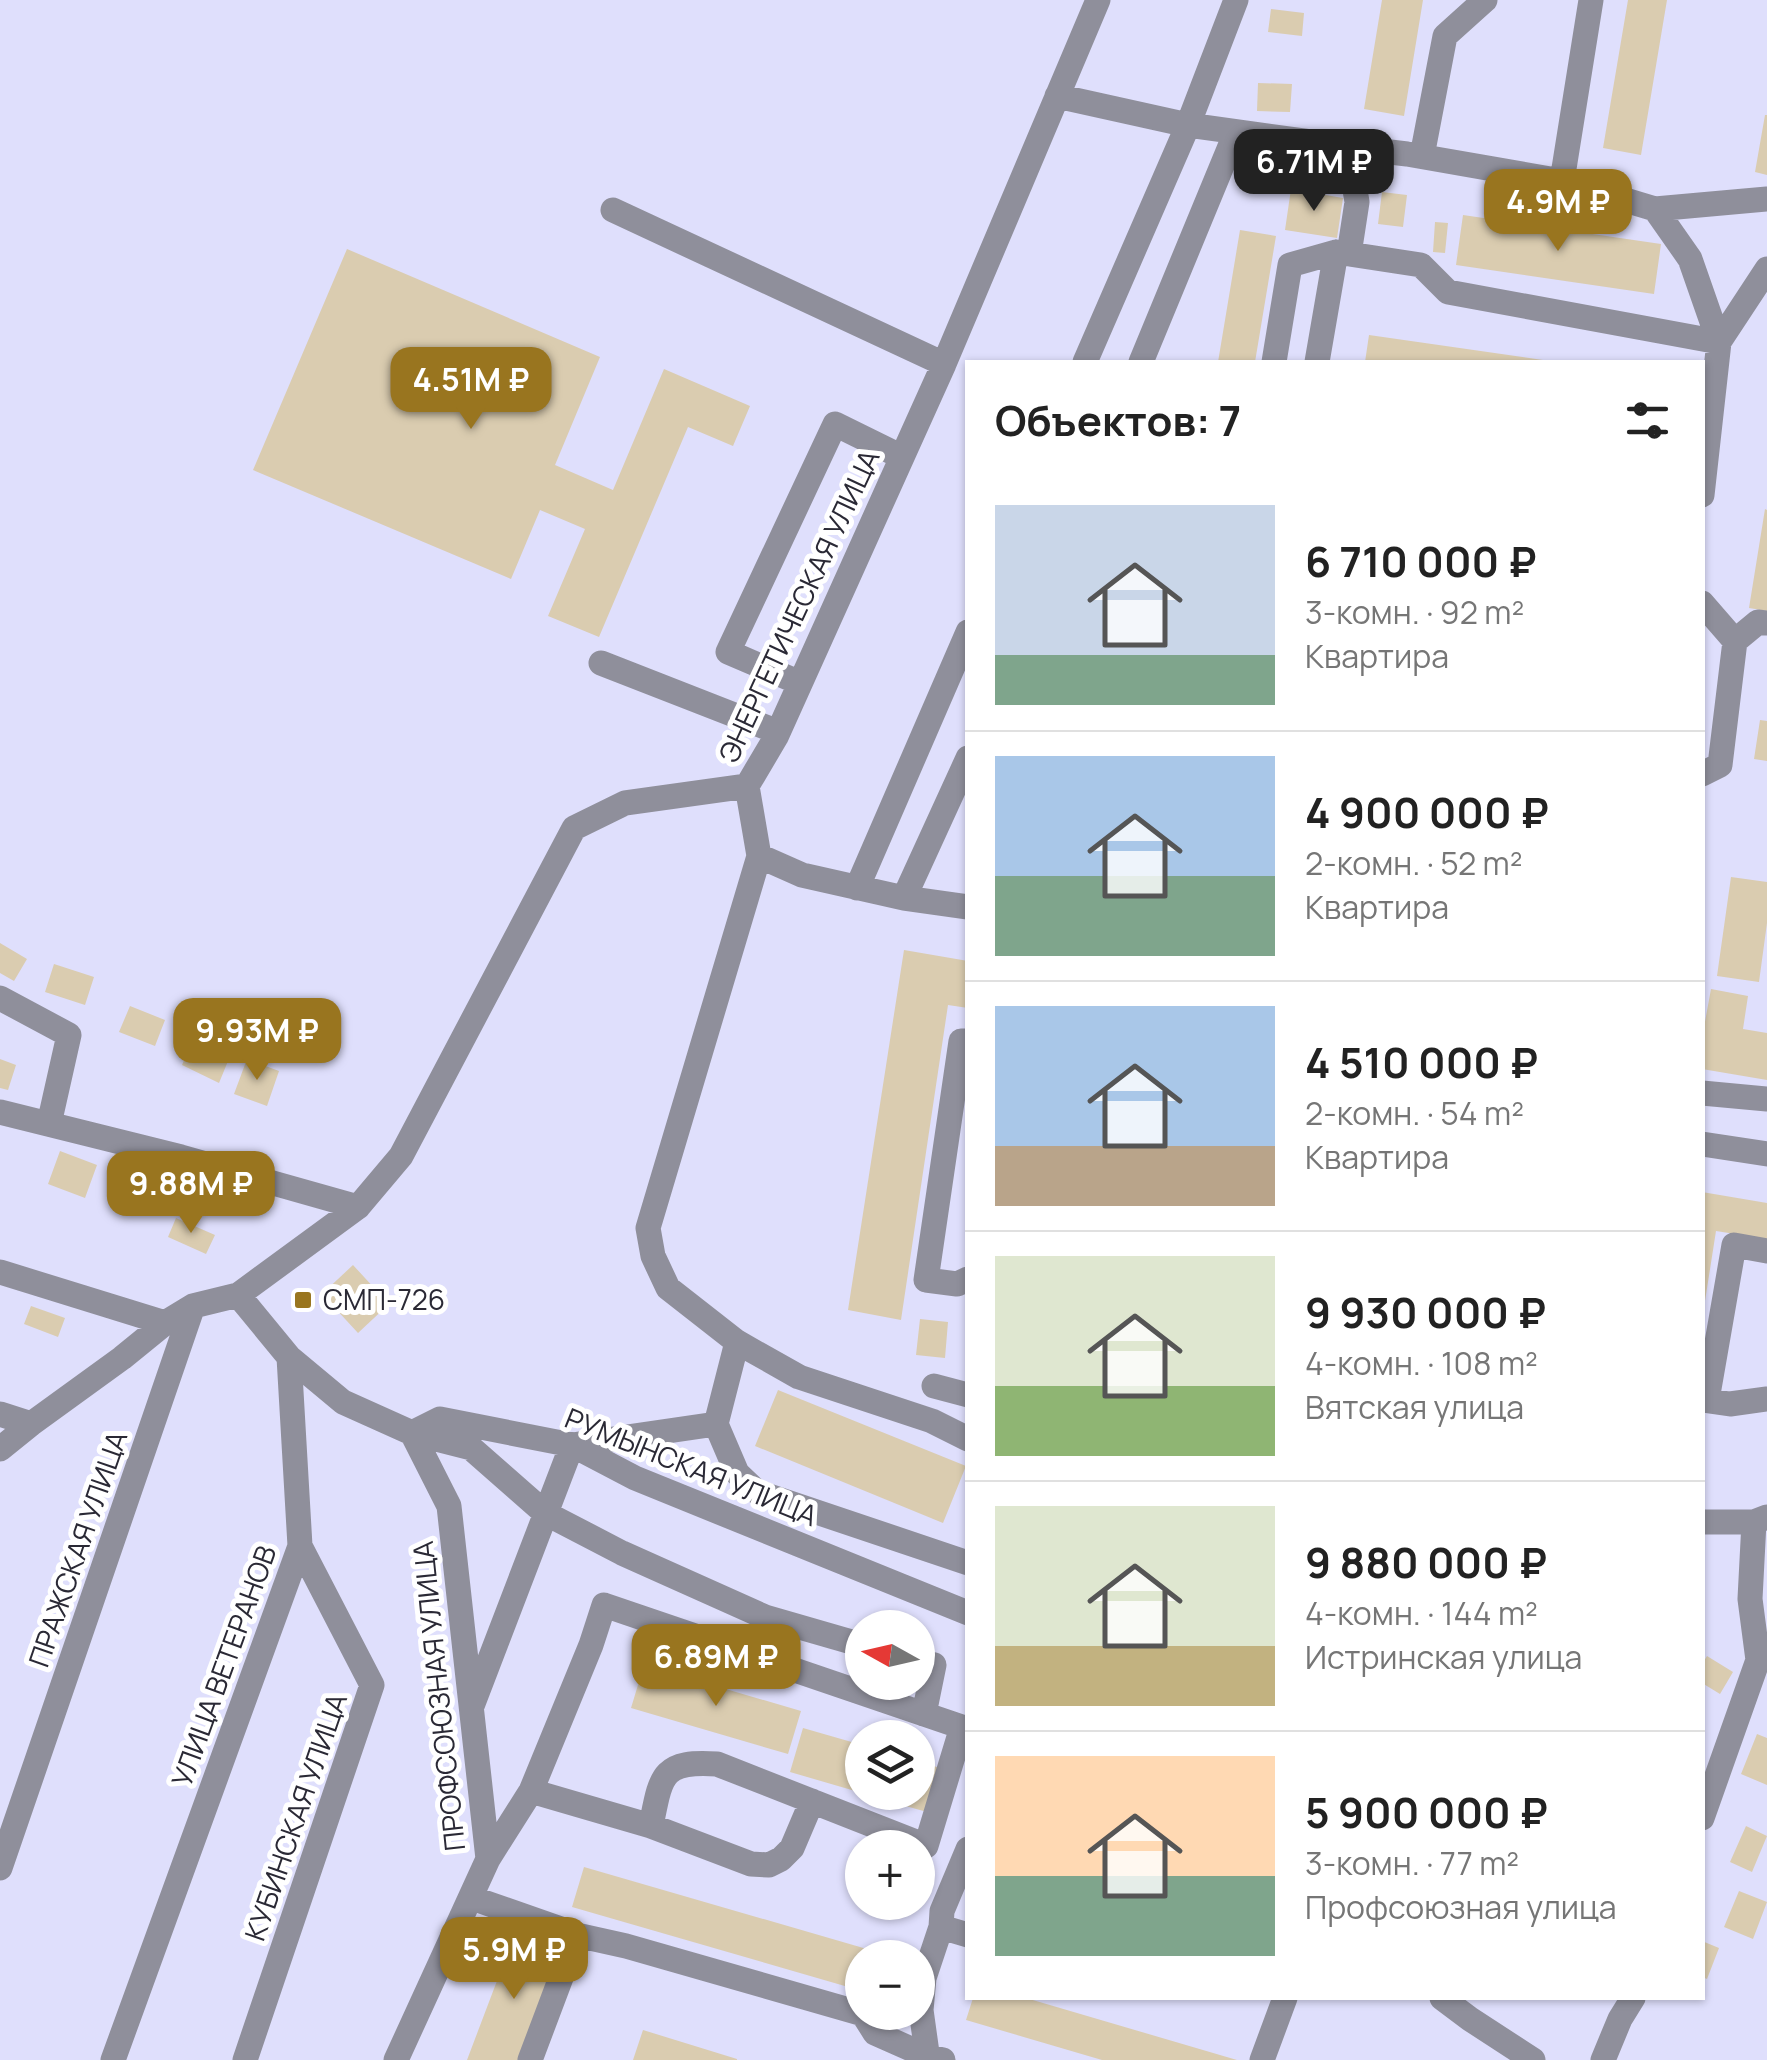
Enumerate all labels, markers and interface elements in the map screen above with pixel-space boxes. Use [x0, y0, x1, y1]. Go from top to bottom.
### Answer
pin: 6.71M ₽ [1222, 129, 1406, 214]
text: 6.71M ₽ [1256, 139, 1372, 183]
pin: 4.9M ₽ [1477, 169, 1639, 254]
text: 4.9M ₽ [1506, 179, 1610, 223]
pin: 4.51M ₽ [379, 347, 563, 432]
text: 4.51M ₽ [413, 357, 530, 401]
text: Объектов: 7 [995, 391, 1241, 449]
icon: filters [1620, 393, 1675, 448]
street label: ЭНЕРГЕТИЧЕСКАЯ УЛИЦА [709, 443, 888, 768]
text: 6 710 000 ₽ [1305, 532, 1536, 590]
icon: home [1075, 545, 1195, 665]
text: 3-комн. · 92 m² [1305, 590, 1524, 634]
text: Квартира [1305, 634, 1449, 678]
text: 4 900 000 ₽ [1305, 783, 1549, 841]
icon: home [1075, 796, 1195, 916]
text: 2-комн. · 52 m² [1305, 841, 1523, 885]
text: Квартира [1305, 885, 1449, 929]
pin: 9.93M ₽ [165, 998, 349, 1083]
text: 9.93M ₽ [195, 1008, 319, 1052]
text: 4 510 000 ₽ [1305, 1033, 1538, 1091]
icon: home [1075, 1046, 1195, 1166]
text: 2-комн. · 54 m² [1305, 1091, 1524, 1135]
text: Квартира [1305, 1135, 1449, 1179]
pin: 9.88M ₽ [99, 1151, 283, 1236]
text: 9.88M ₽ [129, 1161, 253, 1205]
place label: СМП-726 [323, 1280, 445, 1318]
text: 9 930 000 ₽ [1305, 1283, 1546, 1341]
marker: СМП-726 [292, 1289, 314, 1311]
icon: home [1075, 1296, 1195, 1416]
text: 4-комн. · 108 m² [1305, 1341, 1538, 1385]
text: Вятская улица [1305, 1385, 1524, 1429]
street label: РУМЫНСКАЯ УЛИЦА [560, 1398, 823, 1534]
street label: ПРАЖСКАЯ УЛИЦА [19, 1425, 135, 1672]
text: 9 880 000 ₽ [1305, 1533, 1547, 1591]
street label: ПРОФСОЮЗНАЯ УЛИЦА [403, 1539, 473, 1853]
street label: УЛИЦА ВЕТЕРАНОВ [162, 1540, 284, 1792]
icon: home [1075, 1546, 1195, 1666]
text: 4-комн. · 144 m² [1305, 1591, 1538, 1635]
north arrow [845, 1610, 935, 1700]
map controls [845, 1610, 935, 2030]
pin: 6.89M ₽ [624, 1624, 808, 1709]
text: 6.89M ₽ [654, 1634, 778, 1678]
text: Истринская улица [1305, 1635, 1582, 1679]
street label: КУБИНСКАЯ УЛИЦА [235, 1688, 355, 1945]
button: layers [845, 1720, 935, 1810]
text: 5 900 000 ₽ [1305, 1783, 1548, 1841]
icon: home [1075, 1796, 1195, 1916]
button: + [845, 1830, 935, 1920]
text: 3-комн. · 77 m² [1305, 1841, 1519, 1885]
text: Профсоюзная улица [1305, 1885, 1617, 1929]
pin: 5.9M ₽ [433, 1917, 595, 2002]
text: 5.9M ₽ [462, 1927, 566, 1971]
button: − [845, 1940, 935, 2030]

